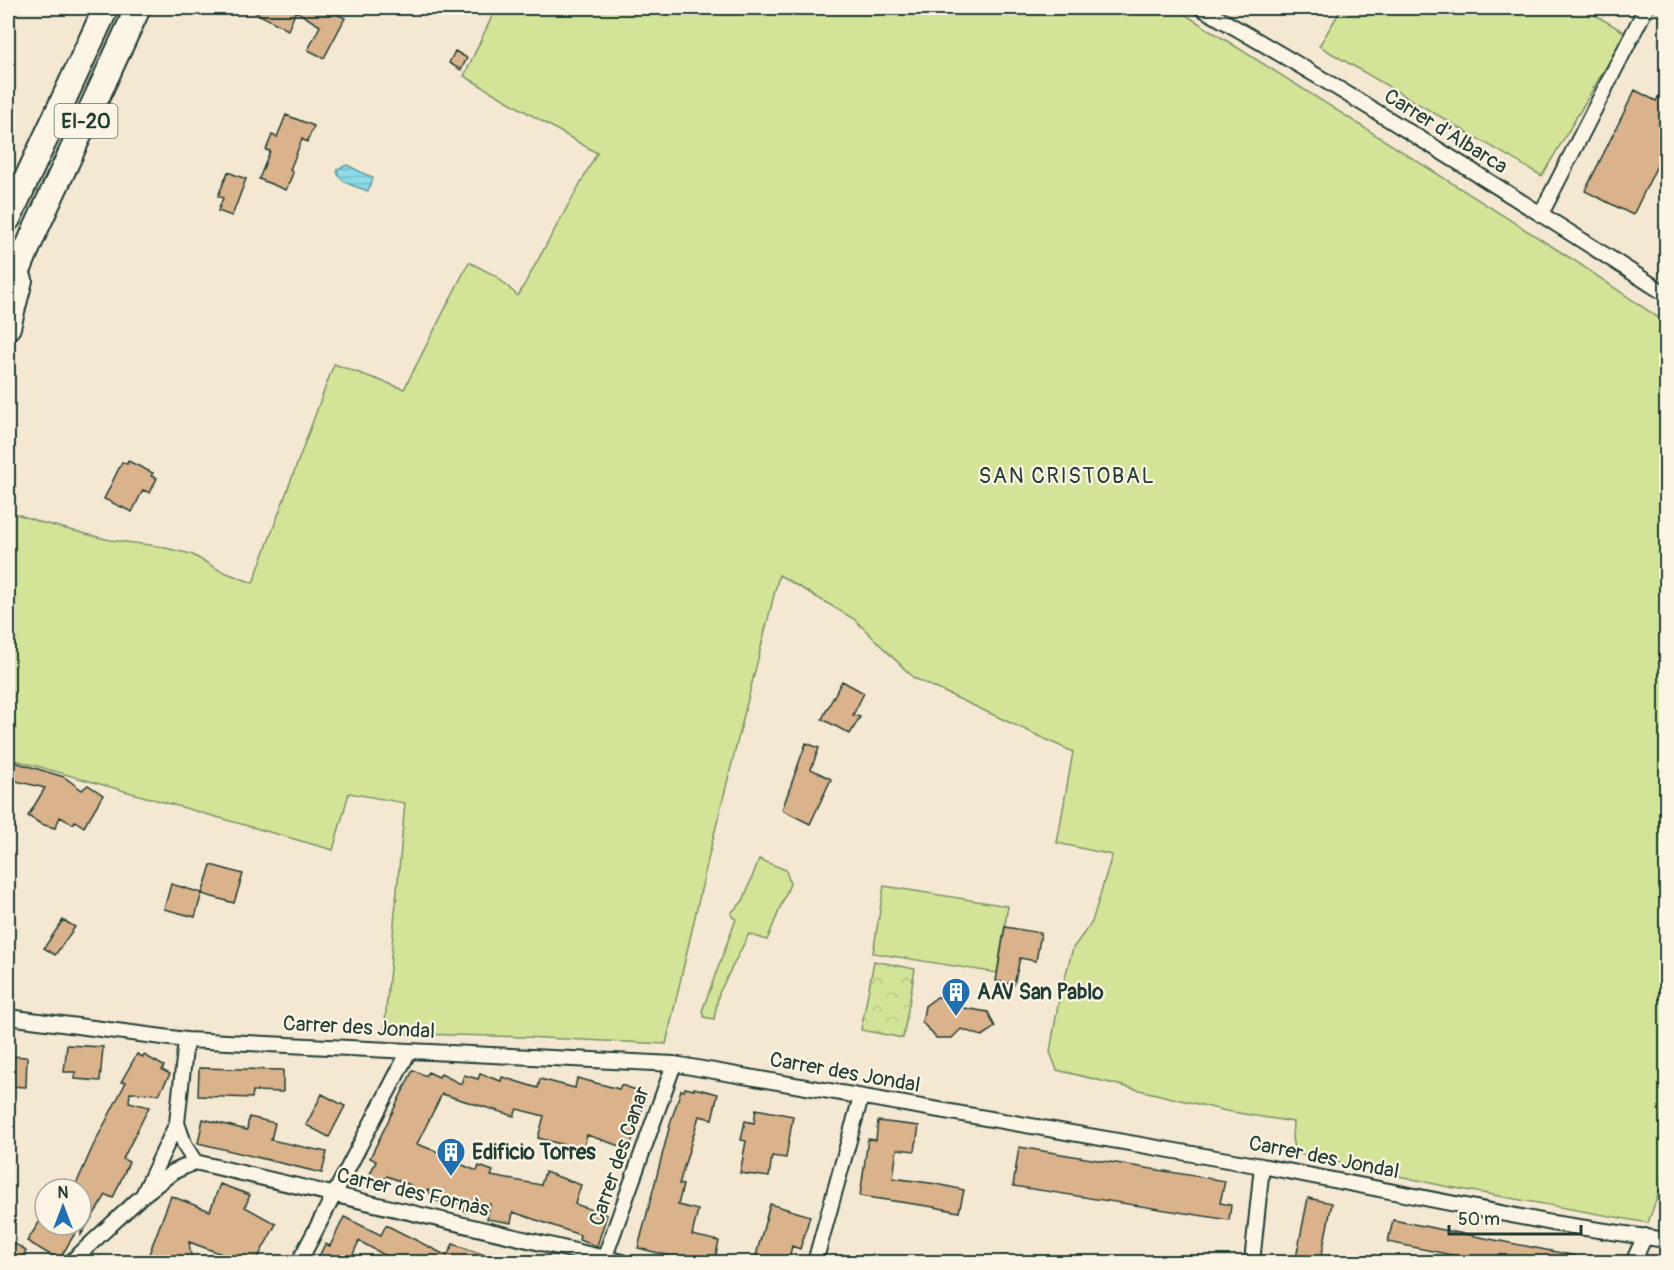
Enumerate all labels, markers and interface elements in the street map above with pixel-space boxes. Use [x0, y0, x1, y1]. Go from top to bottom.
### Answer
street label: Carrer d'Albarca [1379, 83, 1513, 180]
road number: EI-20 [54, 104, 118, 138]
district label: SAN CRISTOBAL [979, 462, 1155, 490]
building icon: AAV San Pablo [940, 976, 972, 1018]
place label: AAV San Pablo [977, 979, 1104, 1006]
street label: Carrer des Jondal [282, 1010, 436, 1045]
street label: Carrer des Jondal [767, 1046, 922, 1099]
street label: Carrer des Canar [583, 1082, 656, 1229]
street label: Carrer des Jondal [1246, 1130, 1401, 1185]
building icon: Edificio Torres [435, 1136, 467, 1178]
place label: Edificio Torres [472, 1139, 596, 1166]
street label: Carrer des Fornàs [334, 1162, 492, 1223]
north arrow [33, 1177, 93, 1237]
text: N [58, 1183, 69, 1203]
scale bar [1449, 1198, 1581, 1236]
text: 50 m [1458, 1208, 1500, 1231]

